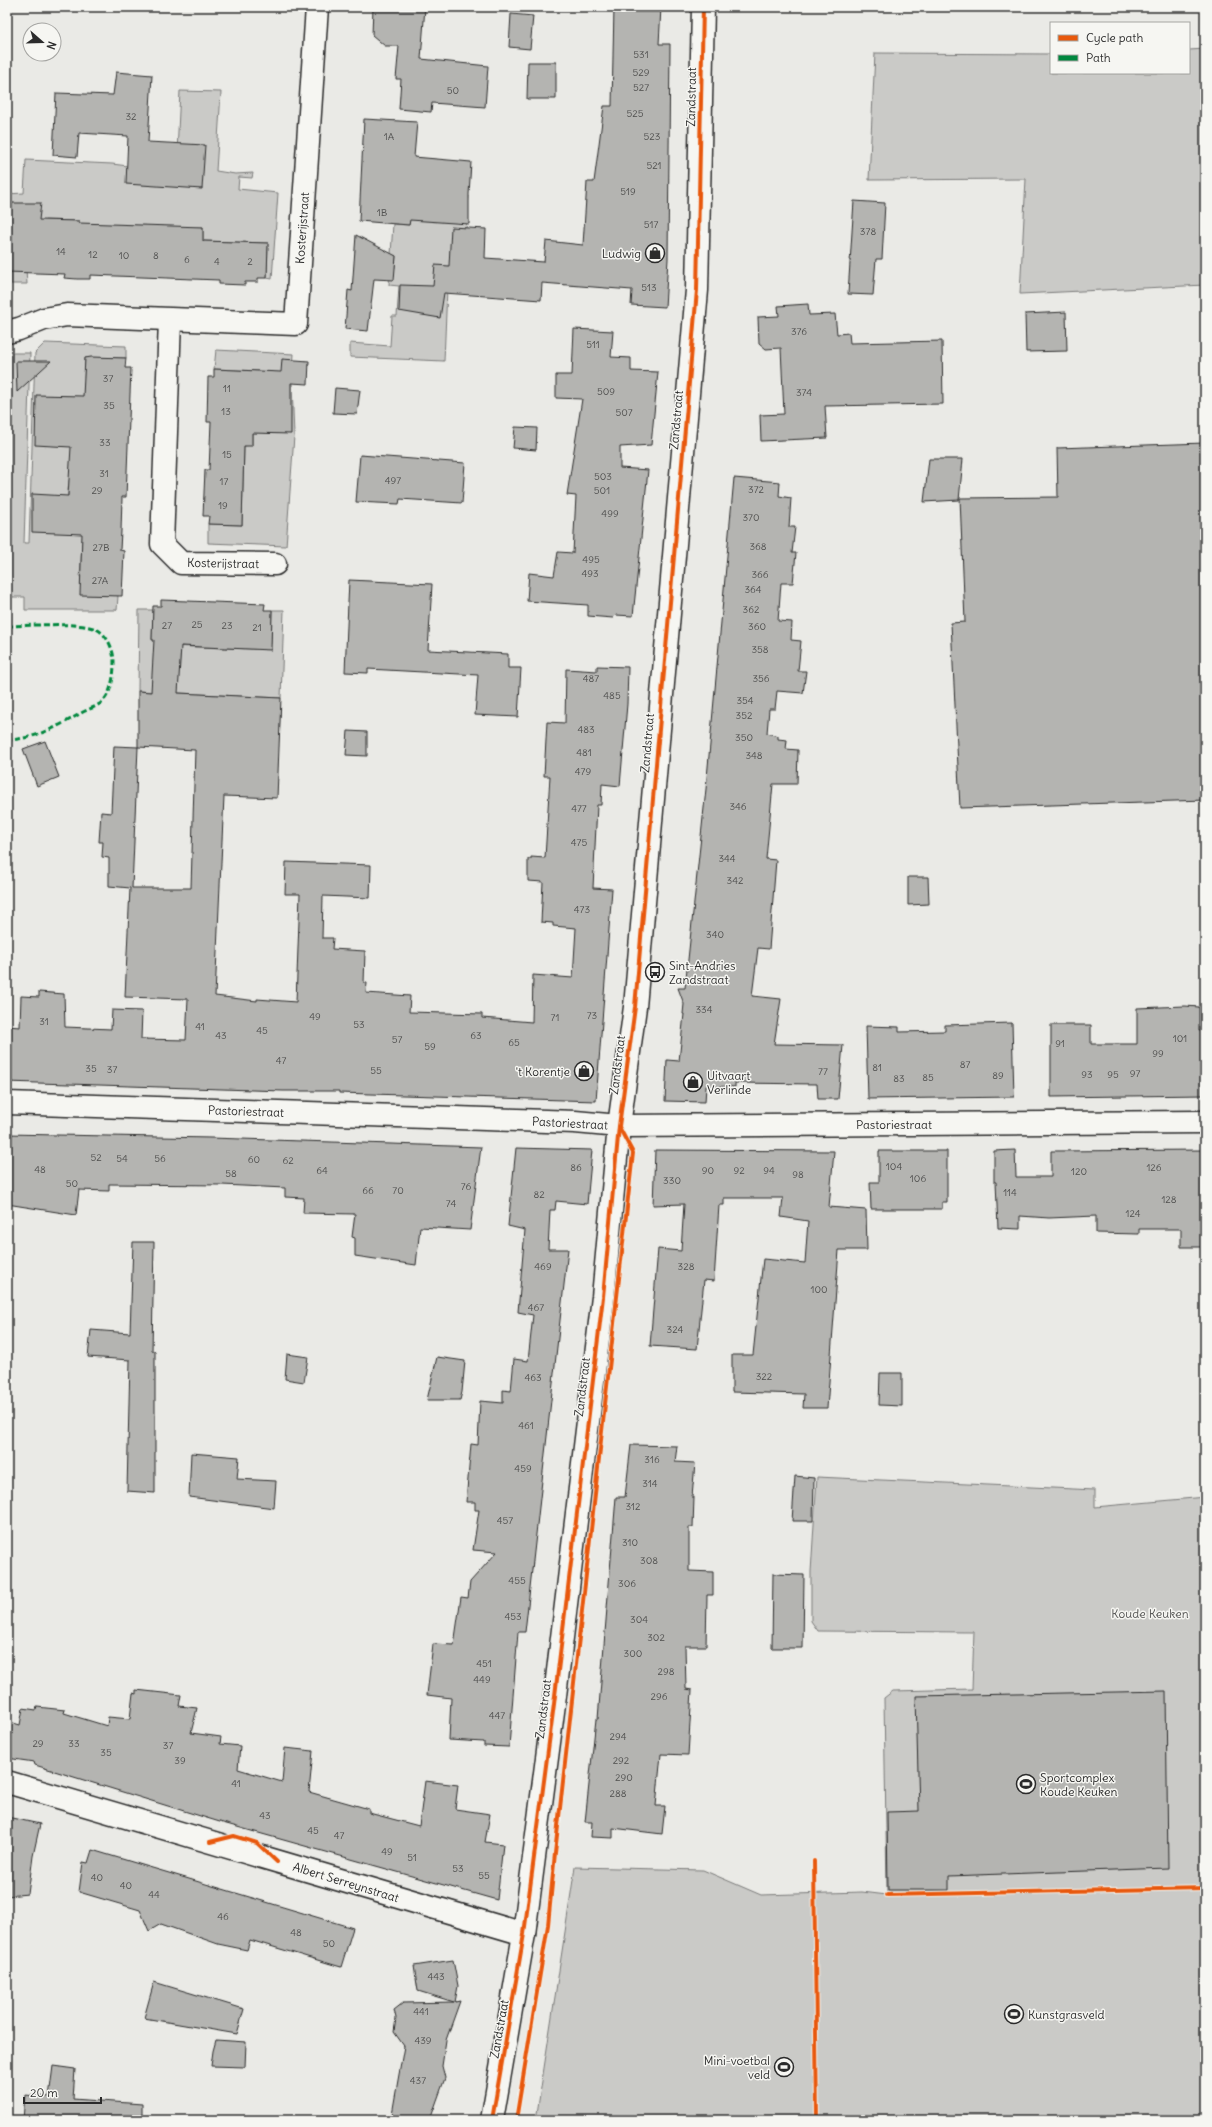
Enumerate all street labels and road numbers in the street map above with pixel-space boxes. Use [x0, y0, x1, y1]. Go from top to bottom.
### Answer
street label: Zandstraat [683, 67, 699, 127]
street label: Kosterijstraat [292, 192, 312, 264]
street label: Zandstraat [666, 390, 686, 450]
street label: Kosterijstraat [187, 555, 259, 571]
street label: Zandstraat [637, 713, 657, 773]
street label: Zandstraat [606, 1035, 628, 1095]
street label: Pastoriestraat [208, 1102, 284, 1120]
street label: Pastoriestraat [532, 1114, 608, 1132]
street label: Pastoriestraat [856, 1117, 932, 1132]
street label: Zandstraat [571, 1357, 593, 1417]
street label: Zandstraat [532, 1679, 554, 1739]
street label: Albert Serreynstraat [291, 1859, 401, 1905]
street label: Zandstraat [486, 1998, 512, 2060]

